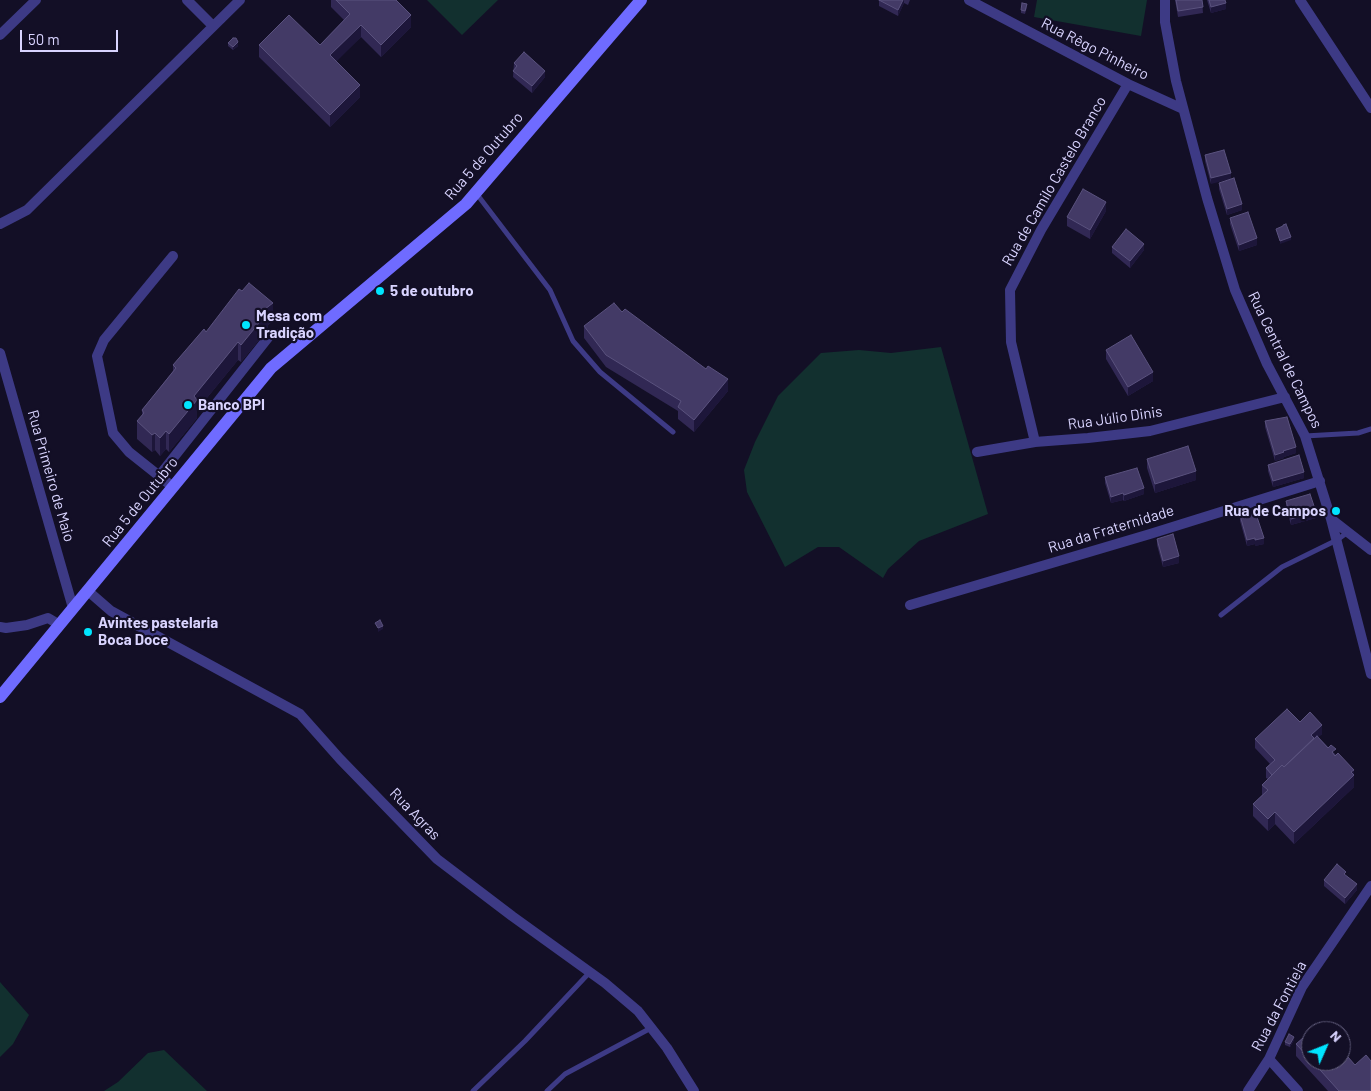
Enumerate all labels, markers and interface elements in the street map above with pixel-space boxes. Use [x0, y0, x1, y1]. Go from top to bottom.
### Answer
street label: Rua Rêgo Pinheiro [1038, 14, 1152, 84]
scale bar [22, 20, 120, 52]
text: 50 m [28, 30, 60, 48]
street label: Rua de Camilo Castelo Branco [998, 93, 1110, 269]
street label: Rua 5 de Outubro [441, 108, 527, 204]
place label: 5 de outubro [390, 282, 474, 300]
marker: 5 de outubro [374, 285, 386, 297]
street label: Rua Central de Campos [1244, 289, 1326, 431]
place label: Mesa com Tradição [256, 307, 322, 342]
marker: Mesa com Tradição [240, 319, 252, 331]
place label: Banco BPI [198, 396, 265, 414]
marker: Banco BPI [182, 399, 194, 411]
street label: Rua Júlio Dinis [1067, 402, 1163, 434]
street label: Rua Primeiro de Maio [24, 408, 78, 544]
street label: Rua 5 de Outubro [98, 453, 182, 551]
street label: Rua da Fraternidade [1046, 501, 1176, 557]
place label: Rua de Campos [1224, 502, 1326, 520]
marker: Rua de Campos [1330, 505, 1342, 517]
place label: Avintes pastelaria Boca Doce [98, 614, 218, 649]
marker: Avintes pastelaria Boca Doce [82, 626, 94, 638]
street label: Rua Agras [386, 784, 444, 844]
street label: Rua da Fontiela [1248, 958, 1310, 1054]
north arrow [1301, 1021, 1351, 1071]
text: N [1327, 1027, 1346, 1045]

